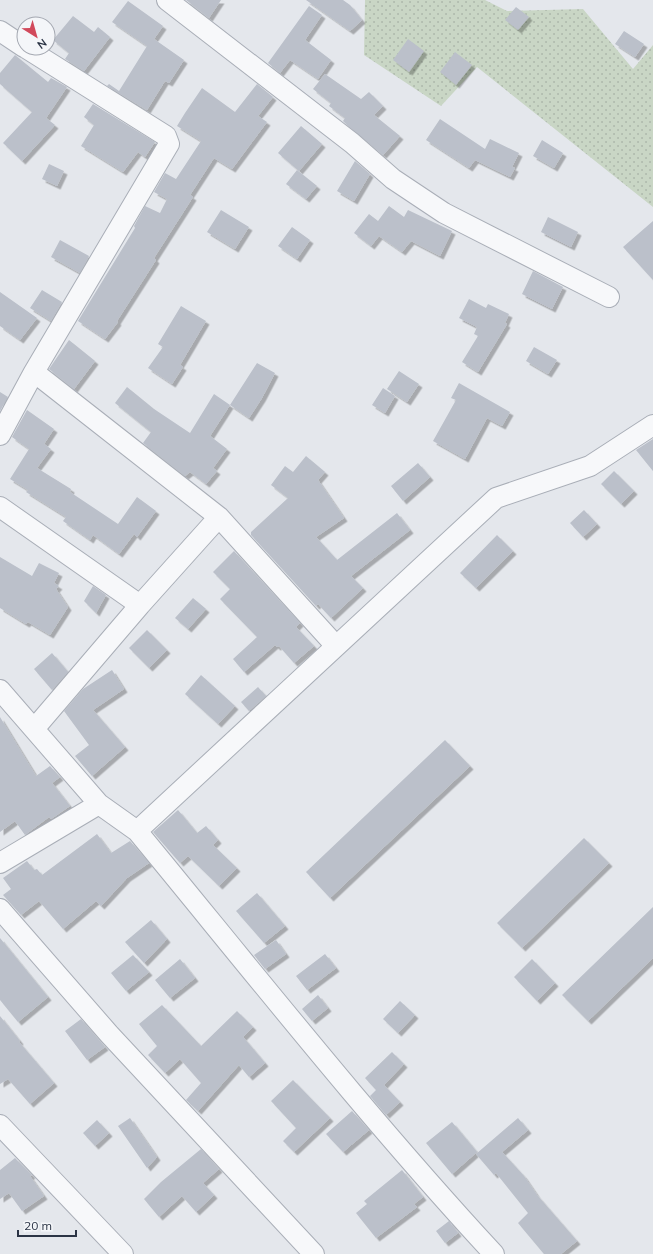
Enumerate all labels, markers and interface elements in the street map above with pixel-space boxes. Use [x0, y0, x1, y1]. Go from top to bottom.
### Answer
north arrow [16, 16, 56, 56]
text: N [34, 36, 50, 52]
scale bar [18, 1212, 76, 1238]
text: 20 m [24, 1218, 52, 1233]

